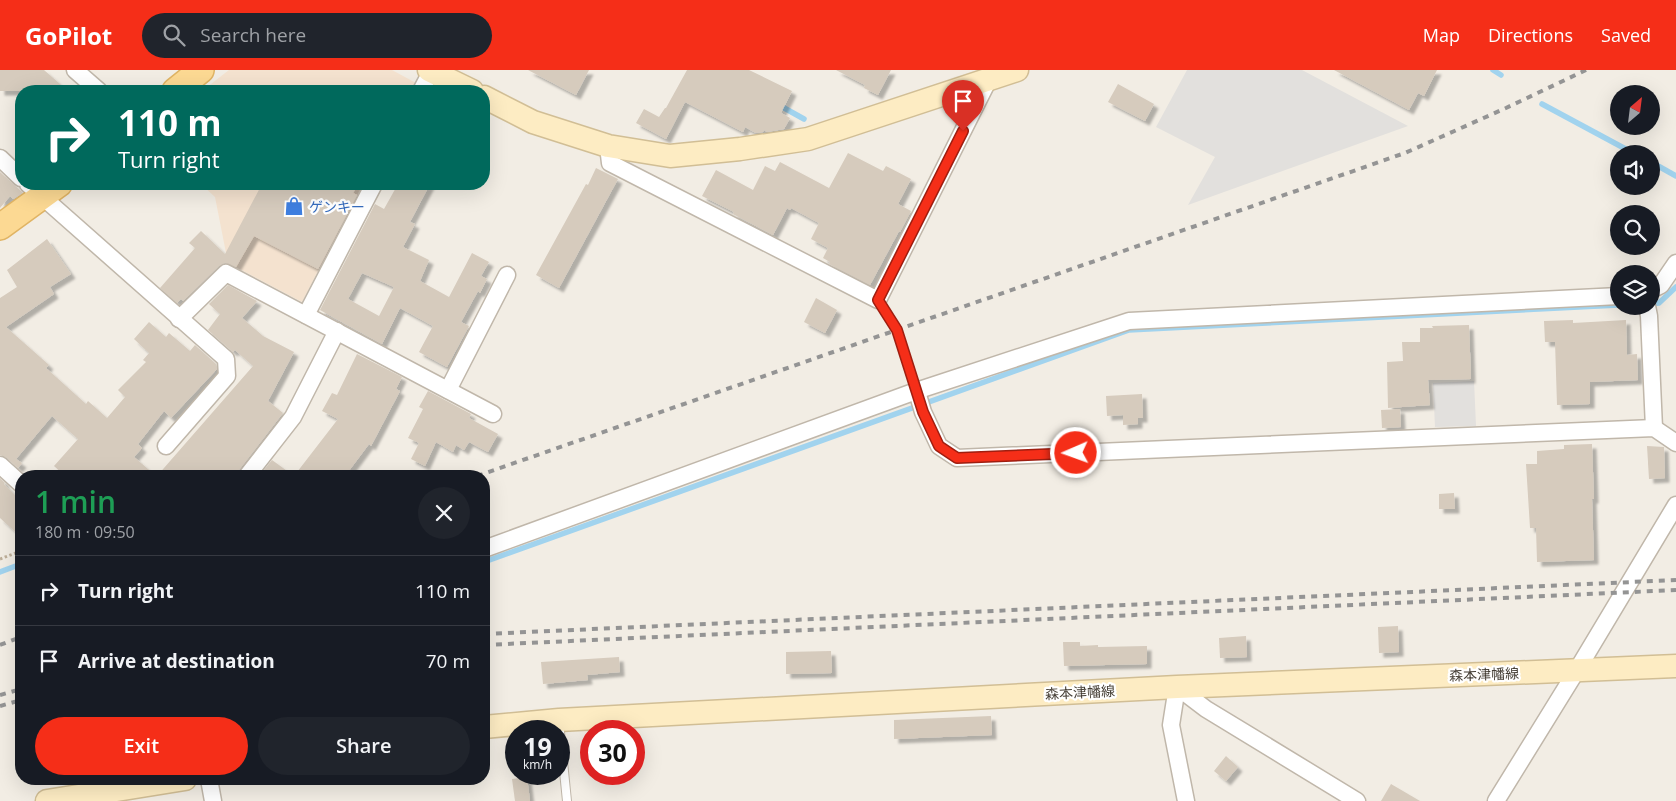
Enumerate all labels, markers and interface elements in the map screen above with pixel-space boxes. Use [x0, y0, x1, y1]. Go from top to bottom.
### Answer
search box [142, 13, 492, 58]
text: GoPilot [25, 19, 112, 52]
icon: search [160, 21, 188, 49]
text: Search here [200, 22, 306, 48]
text: Map [1423, 23, 1460, 47]
text: Directions [1488, 23, 1573, 47]
text: Saved [1601, 23, 1651, 47]
pin [942, 80, 984, 131]
north arrow [1610, 85, 1660, 135]
map controls [1610, 85, 1660, 315]
icon: arrive [949, 87, 977, 115]
text: 110 m [118, 99, 222, 146]
icon: right [35, 105, 100, 170]
text: Turn right [118, 144, 220, 174]
button: sound [1610, 145, 1660, 195]
shop icon: ゲンキー [283, 195, 305, 217]
place label: ゲンキー [309, 197, 365, 216]
button: search [1610, 205, 1660, 255]
button: layers [1610, 265, 1660, 315]
position arrow [1049, 426, 1101, 478]
text: 1 min [35, 481, 116, 522]
button: close [418, 487, 470, 539]
text: 180 m · 09:50 [35, 521, 135, 543]
icon: right [35, 577, 63, 605]
text: Turn right [78, 578, 173, 604]
text: 110 m [415, 578, 470, 604]
icon: arrive [35, 647, 63, 675]
text: Arrive at destination [78, 648, 275, 674]
text: 70 m [426, 648, 470, 674]
street label: 森本津幡線 [1449, 663, 1519, 685]
street label: 森本津幡線 [1045, 681, 1115, 703]
button: Exit [35, 717, 248, 775]
button: Share [258, 717, 470, 775]
speed limit sign: 30 [580, 720, 645, 785]
text: 19 [523, 729, 552, 763]
text: km/h [523, 756, 552, 773]

